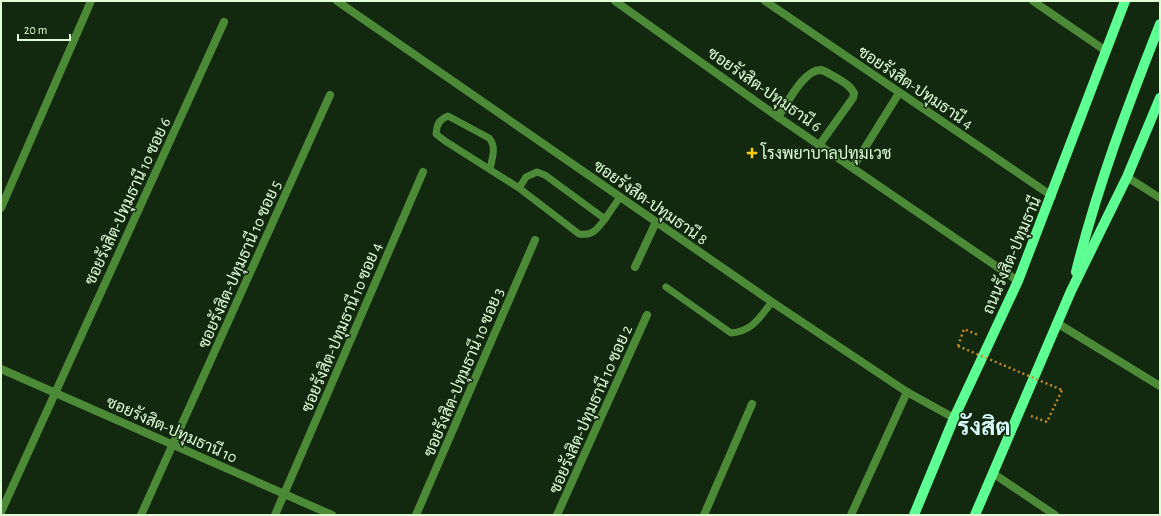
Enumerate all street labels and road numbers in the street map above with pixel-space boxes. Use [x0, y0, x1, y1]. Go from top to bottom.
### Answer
street label: ซอยรังสิต-ปทุมธานี 4 [853, 40, 978, 135]
street label: ซอยรังสิต-ปทุมธานี 6 [703, 41, 827, 138]
street label: ซอยรังสิต-ปทุมธานี 10 ซอย 6 [78, 114, 176, 289]
street label: ซอยรังสิต-ปทุมธานี 8 [589, 154, 713, 251]
street label: ซอยรังสิต-ปทุมธานี 10 ซอย 5 [192, 177, 287, 352]
street label: ถนนรังสิต-ปทุมธานี [976, 193, 1047, 318]
street label: ซอยรังสิต-ปทุมธานี 10 ซอย 4 [295, 238, 388, 416]
street label: ซอยรังสิต-ปทุมธานี 10 ซอย 3 [417, 284, 510, 460]
street label: ซอยรังสิต-ปทุมธานี 10 ซอย 2 [543, 321, 638, 497]
street label: ซอยรังสิต-ปทุมธานี 10 [103, 390, 241, 469]

